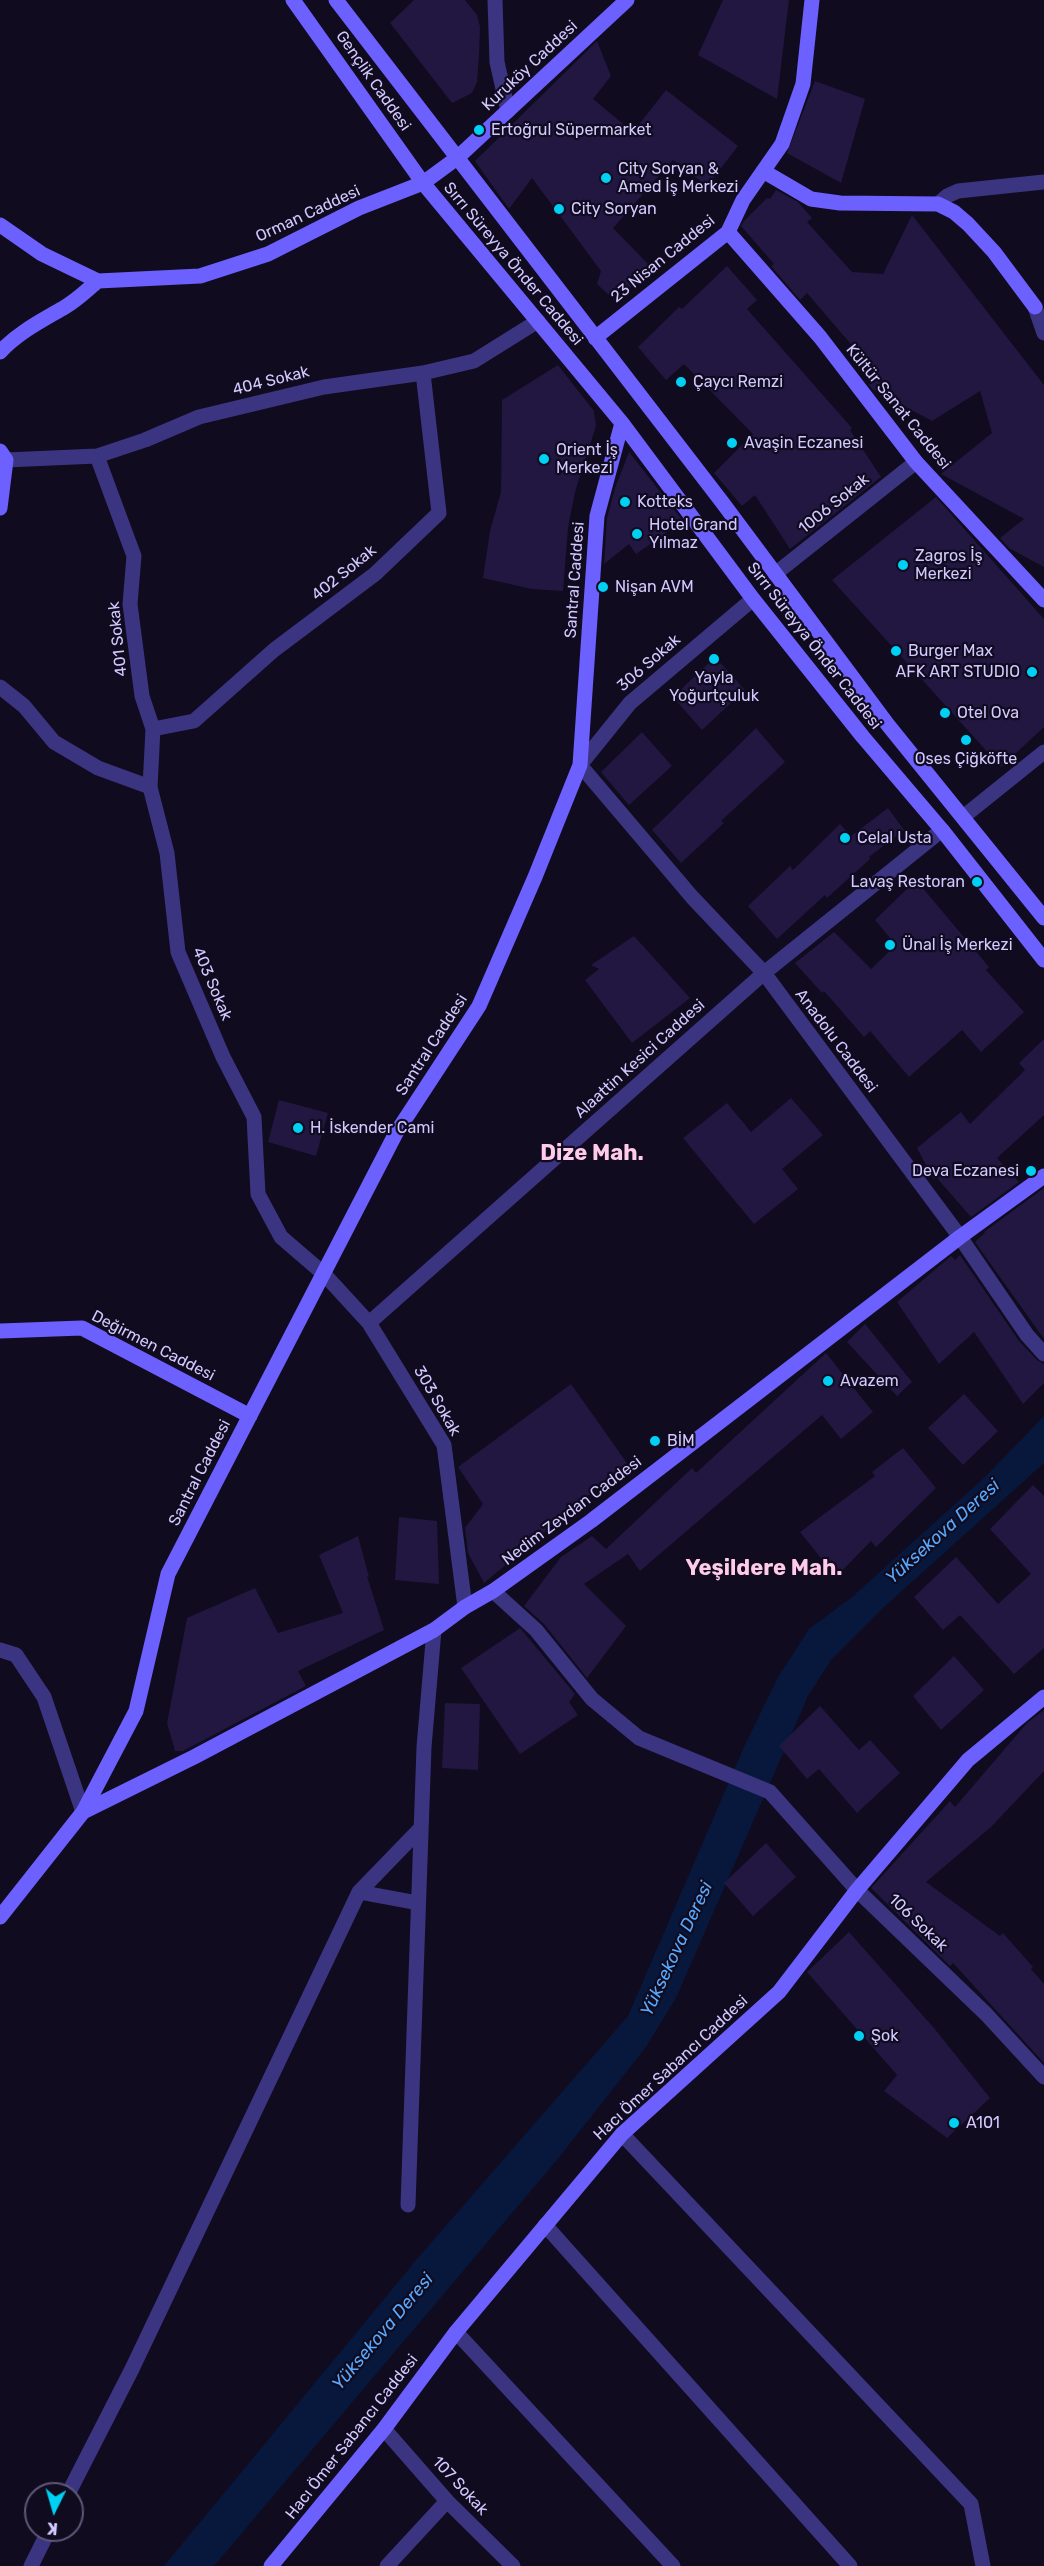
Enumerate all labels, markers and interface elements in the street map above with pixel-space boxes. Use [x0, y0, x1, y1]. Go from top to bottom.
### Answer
street label: Kuruköy Caddesi [478, 17, 582, 115]
street label: Gençlik Caddesi [331, 27, 415, 135]
place label: Ertoğrul Süpermarket [491, 120, 652, 140]
marker: Ertoğrul Süpermarket [472, 123, 486, 137]
place label: City Soryan & Amed İş Merkezi [618, 159, 738, 197]
marker: City Soryan & Amed İş Merkezi [599, 171, 613, 185]
street label: Sırrı Süreyya Önder Caddesi [439, 179, 587, 349]
street label: Orman Caddesi [253, 181, 363, 247]
place label: City Soryan [571, 199, 657, 219]
marker: City Soryan [552, 202, 566, 216]
street label: 23 Nisan Caddesi [607, 211, 719, 307]
street label: Kültür Sanat Caddesi [842, 340, 954, 474]
street label: 404 Sokak [231, 362, 311, 400]
place label: Çaycı Remzi [693, 372, 783, 392]
marker: Çaycı Remzi [674, 375, 688, 389]
place label: Avaşin Eczanesi [744, 433, 863, 453]
marker: Avaşin Eczanesi [725, 436, 739, 450]
place label: Orient İş Merkezi [556, 440, 618, 478]
marker: Orient İş Merkezi [537, 452, 551, 466]
street label: 1006 Sokak [795, 470, 873, 538]
place label: Kotteks [637, 492, 693, 512]
marker: Kotteks [618, 495, 632, 509]
place label: Hotel Grand Yılmaz [649, 515, 737, 553]
street label: Santral Caddesi [561, 521, 589, 639]
marker: Hotel Grand Yılmaz [630, 527, 644, 541]
street label: 402 Sokak [308, 541, 380, 605]
place label: Zagros İş Merkezi [915, 546, 983, 584]
marker: Zagros İş Merkezi [896, 558, 910, 572]
street label: Sırrı Süreyya Önder Caddesi [743, 559, 885, 733]
place label: Nişan AVM [615, 577, 694, 597]
marker: Nişan AVM [596, 580, 610, 594]
street label: 401 Sokak [105, 601, 131, 677]
street label: 306 Sokak [613, 630, 685, 696]
place label: Burger Max [908, 641, 993, 661]
marker: Burger Max [889, 644, 903, 658]
marker: Yayla Yoğurtçuluk [707, 652, 721, 666]
place label: AFK ART STUDIO [896, 662, 1020, 682]
marker: AFK ART STUDIO [1025, 665, 1039, 679]
place label: Yayla Yoğurtçuluk [669, 668, 759, 706]
place label: Otel Ova [957, 703, 1019, 723]
marker: Otel Ova [938, 706, 952, 720]
marker: Oses Çiğköfte [959, 733, 973, 747]
place label: Oses Çiğköfte [915, 749, 1017, 769]
place label: Celal Usta [857, 828, 932, 848]
marker: Celal Usta [838, 831, 852, 845]
place label: Lavaş Restoran [850, 872, 965, 892]
marker: Lavaş Restoran [970, 875, 984, 889]
place label: Ünal İş Merkezi [902, 935, 1013, 955]
marker: Ünal İş Merkezi [883, 938, 897, 952]
street label: 403 Sokak [188, 944, 236, 1024]
street label: Anadolu Caddesi [791, 985, 881, 1097]
street label: Santral Caddesi [392, 991, 472, 1099]
street label: Alaattin Kesici Caddesi [571, 996, 709, 1122]
place label: H. İskender Cami [310, 1118, 434, 1138]
marker: H. İskender Cami [291, 1121, 305, 1135]
district label: Dize Mah. [540, 1141, 644, 1167]
place label: Deva Eczanesi [912, 1161, 1019, 1181]
marker: Deva Eczanesi [1024, 1164, 1038, 1178]
street label: Değirmen Caddesi [88, 1307, 218, 1385]
street label: 303 Sokak [409, 1363, 465, 1439]
place label: Avazem [840, 1371, 899, 1391]
marker: Avazem [821, 1374, 835, 1388]
street label: Santral Caddesi [165, 1417, 235, 1529]
place label: BİM [667, 1431, 695, 1451]
marker: BİM [648, 1434, 662, 1448]
street label: Nedim Zeydan Caddesi [498, 1452, 646, 1570]
water label: Yüksekova Deresi [881, 1475, 1005, 1589]
district label: Yeşildere Mah. [685, 1556, 843, 1582]
water label: Yüksekova Deresi [636, 1878, 718, 2020]
street label: 106 Sokak [884, 1890, 952, 1956]
street label: Hacı Ömer Sabancı Caddesi [590, 1991, 752, 2145]
place label: Şok [871, 2026, 898, 2046]
marker: Şok [852, 2029, 866, 2043]
place label: A101 [966, 2113, 1000, 2133]
marker: A101 [947, 2116, 961, 2130]
water label: Yüksekova Deresi [328, 2269, 438, 2395]
street label: Hacı Ömer Sabancı Caddesi [282, 2351, 422, 2523]
street label: 107 Sokak [428, 2453, 492, 2519]
north arrow [24, 2482, 84, 2542]
text: K [46, 2519, 59, 2538]

